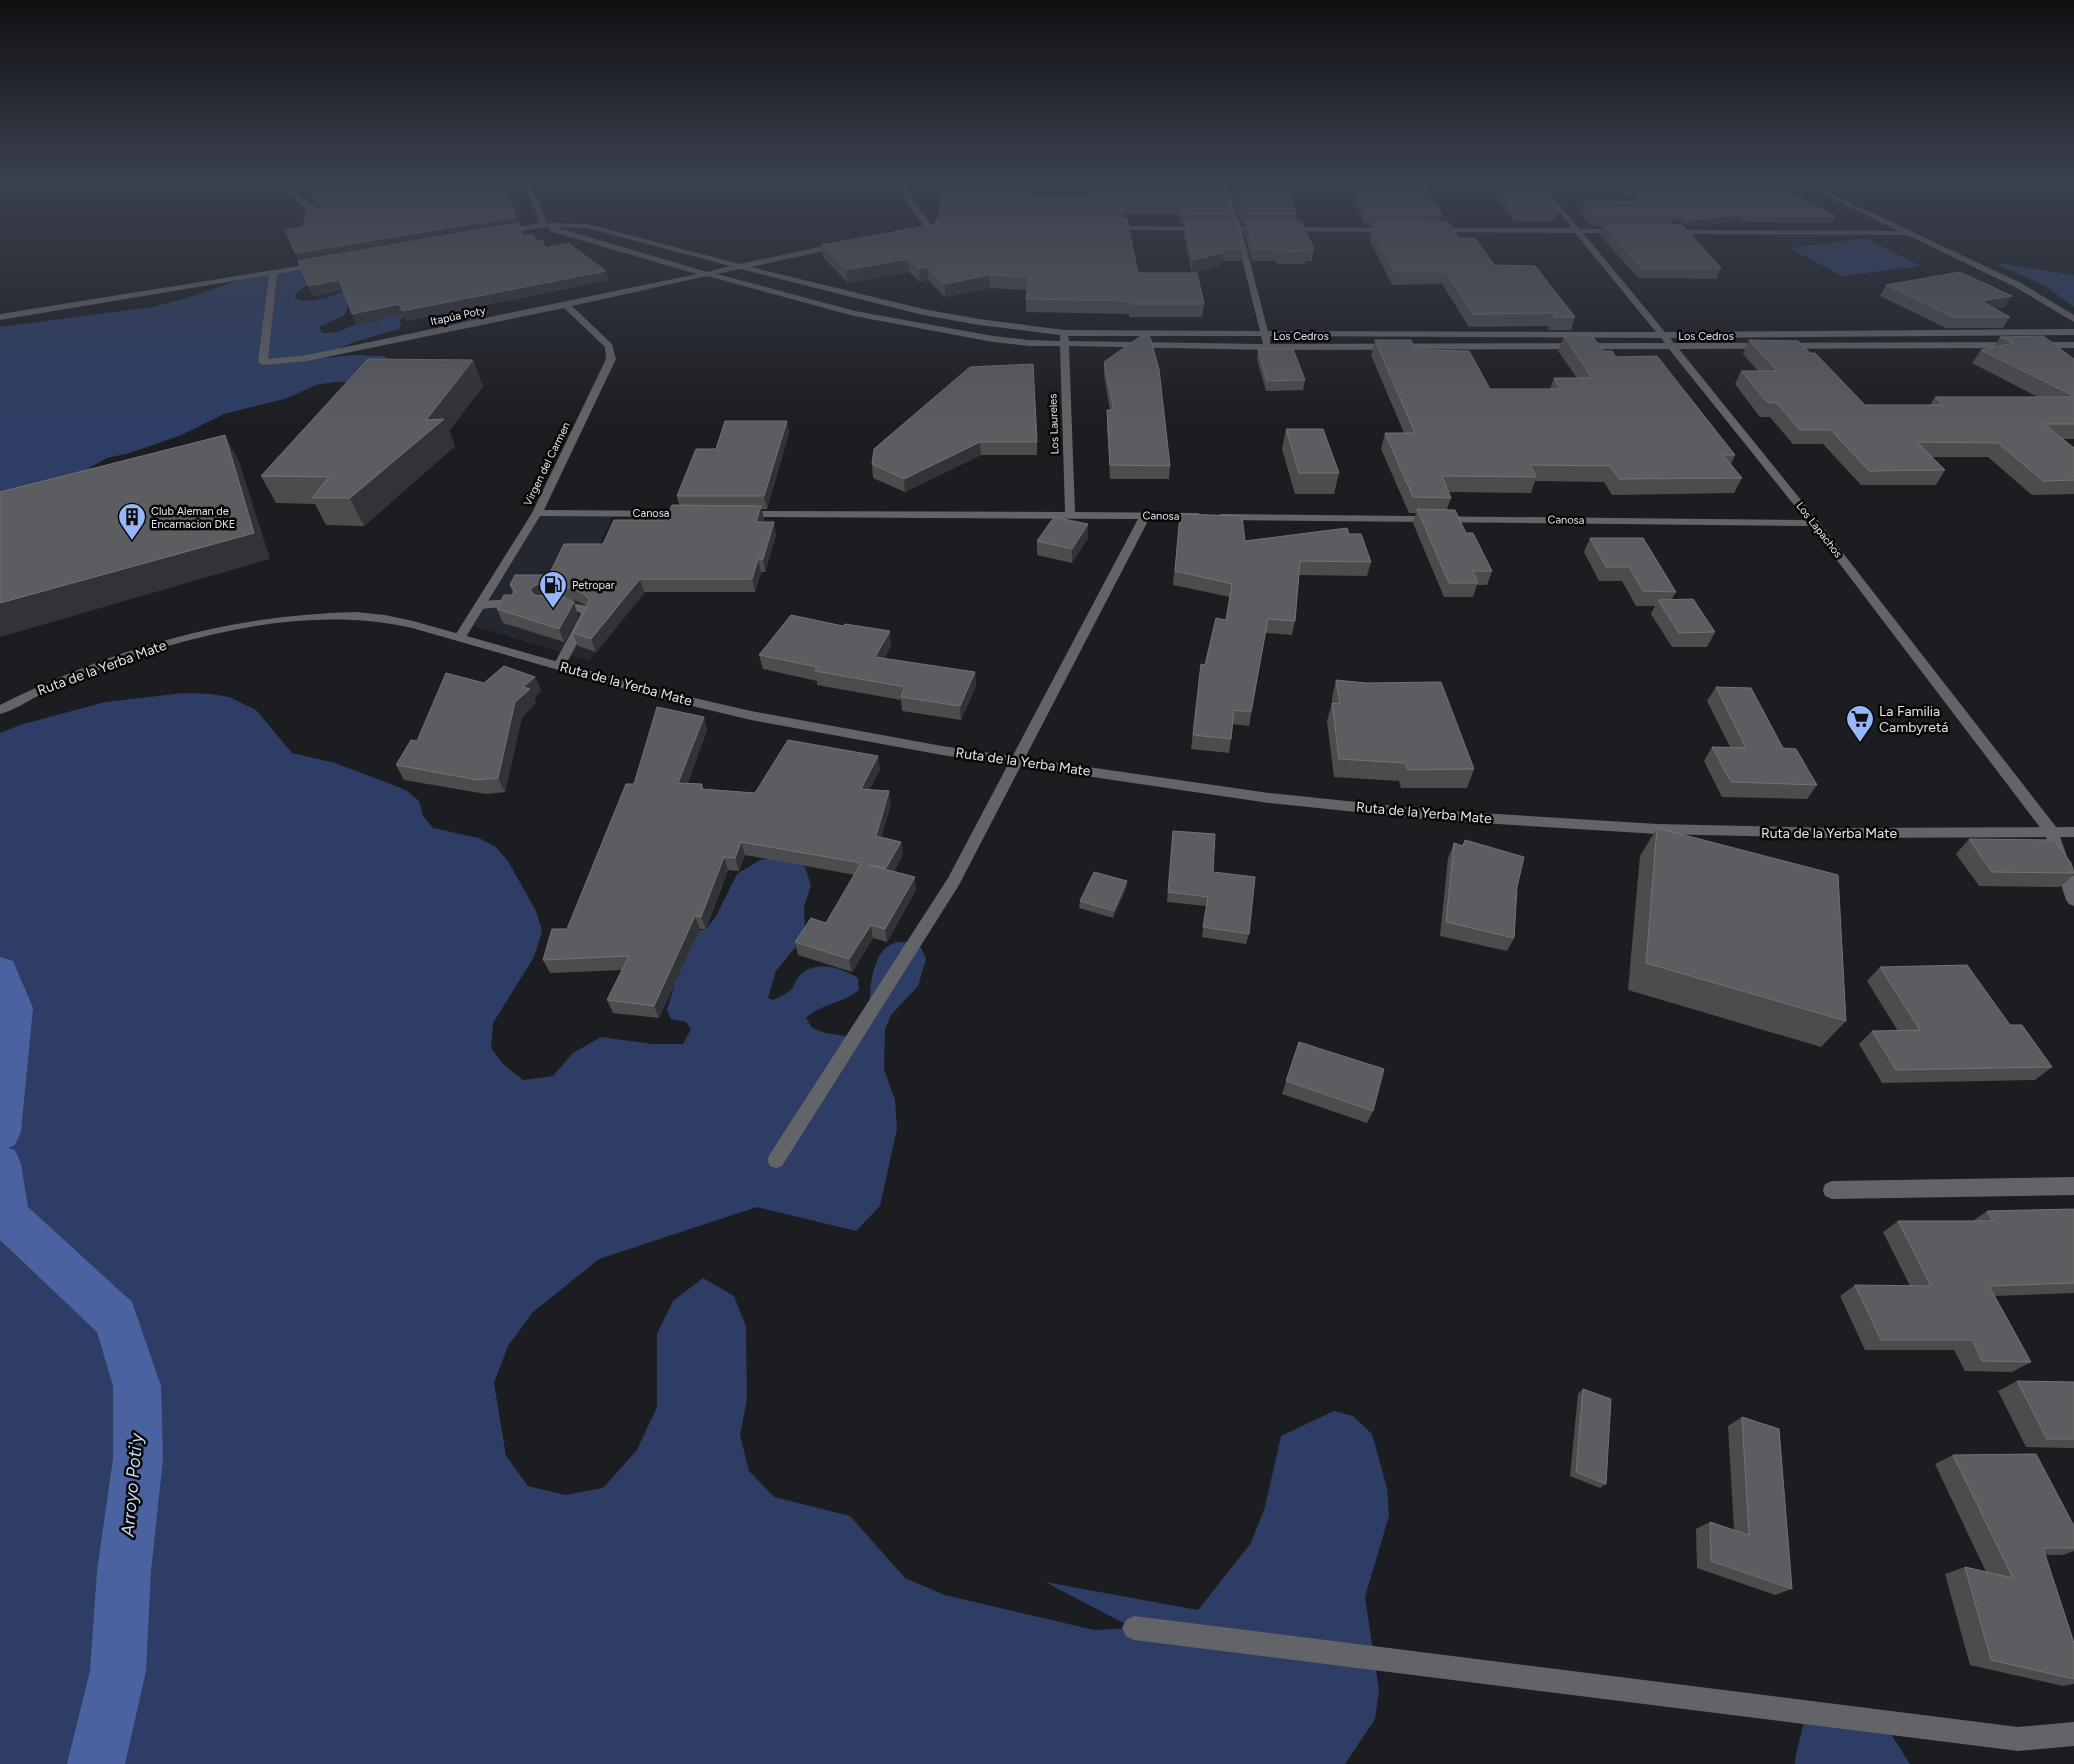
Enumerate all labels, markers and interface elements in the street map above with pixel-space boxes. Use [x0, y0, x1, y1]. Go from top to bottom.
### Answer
street label: Itapúa Poty [429, 304, 487, 328]
street label: Los Cedros [1273, 330, 1329, 343]
street label: Los Cedros [1678, 330, 1734, 343]
street label: Los Laureles [1046, 393, 1062, 455]
street label: Virgen del Carmen [521, 420, 573, 508]
street label: Los Lapachos [1793, 500, 1845, 560]
building icon: Club Aleman de Encarnacion DKE [117, 502, 147, 541]
place label: Club Aleman de Encarnacion DKE [151, 505, 235, 531]
street label: Canosa [633, 507, 669, 520]
street label: Canosa [1142, 509, 1180, 523]
street label: Canosa [1547, 513, 1585, 527]
fuel station icon: Petropar [538, 570, 568, 609]
place label: Petropar [572, 579, 615, 592]
street label: Ruta de la Yerba Mate [35, 637, 169, 699]
street label: Ruta de la Yerba Mate [558, 658, 694, 710]
place label: La Familia Cambyretá [1879, 703, 1948, 736]
supermarket icon: La Familia Cambyretá [1845, 704, 1875, 743]
street label: Ruta de la Yerba Mate [954, 744, 1092, 780]
street label: Ruta de la Yerba Mate [1355, 799, 1493, 827]
street label: Ruta de la Yerba Mate [1761, 825, 1897, 842]
water label: Arroyo Poti'y [116, 1431, 148, 1539]

